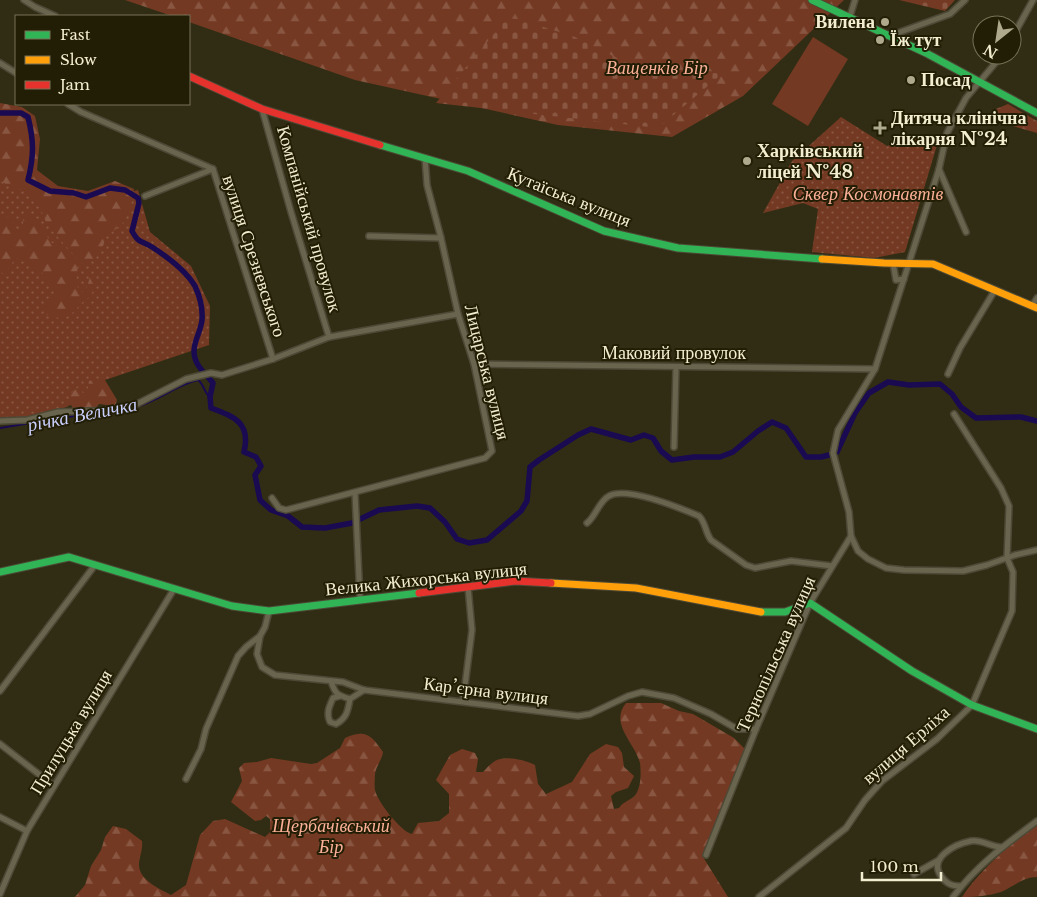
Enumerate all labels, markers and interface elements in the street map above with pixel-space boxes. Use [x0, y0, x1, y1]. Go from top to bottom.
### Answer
place label: Вилена [815, 11, 875, 33]
legend [15, 15, 190, 105]
north arrow [972, 15, 1022, 65]
marker: Вилена [879, 16, 891, 28]
text: Fast [60, 25, 91, 44]
place label: Їж тут [890, 29, 941, 51]
marker: Їж тут [874, 34, 886, 46]
text: N [980, 40, 1001, 62]
text: Slow [60, 50, 97, 69]
park label: Ващенків Бір [606, 57, 708, 79]
place label: Посад [921, 69, 970, 91]
marker: Посад [905, 74, 917, 86]
text: Jam [58, 75, 90, 94]
place label: Дитяча клінічна лікарня №24 [891, 107, 1026, 150]
marker: Дитяча клінічна лікарня №24 [873, 121, 887, 135]
street label: Компанійський провулок [272, 123, 346, 315]
place label: Харківський ліцей №48 [757, 140, 863, 183]
marker: Харківський ліцей №48 [741, 155, 753, 167]
street label: Кутаїська вулиця [504, 162, 634, 232]
street label: вулиця Срезневського [217, 172, 291, 340]
park label: Сквер Космонавтів [793, 183, 943, 205]
street label: Лицарська вулиця [460, 302, 514, 442]
street label: Маковий провулок [602, 342, 746, 364]
water label: річка Величка [23, 393, 139, 437]
street label: Велика Жихорська вулиця [324, 557, 528, 601]
street label: Тернопільська вулиця [732, 573, 820, 735]
street label: Прилуцька вулиця [25, 666, 117, 798]
street label: Кар’єрна вулиця [422, 672, 550, 710]
street label: вулиця Ерліха [858, 701, 954, 789]
park label: Щербачівський Бір [271, 815, 390, 858]
scale bar [862, 850, 941, 882]
text: 100 m [870, 857, 919, 876]

